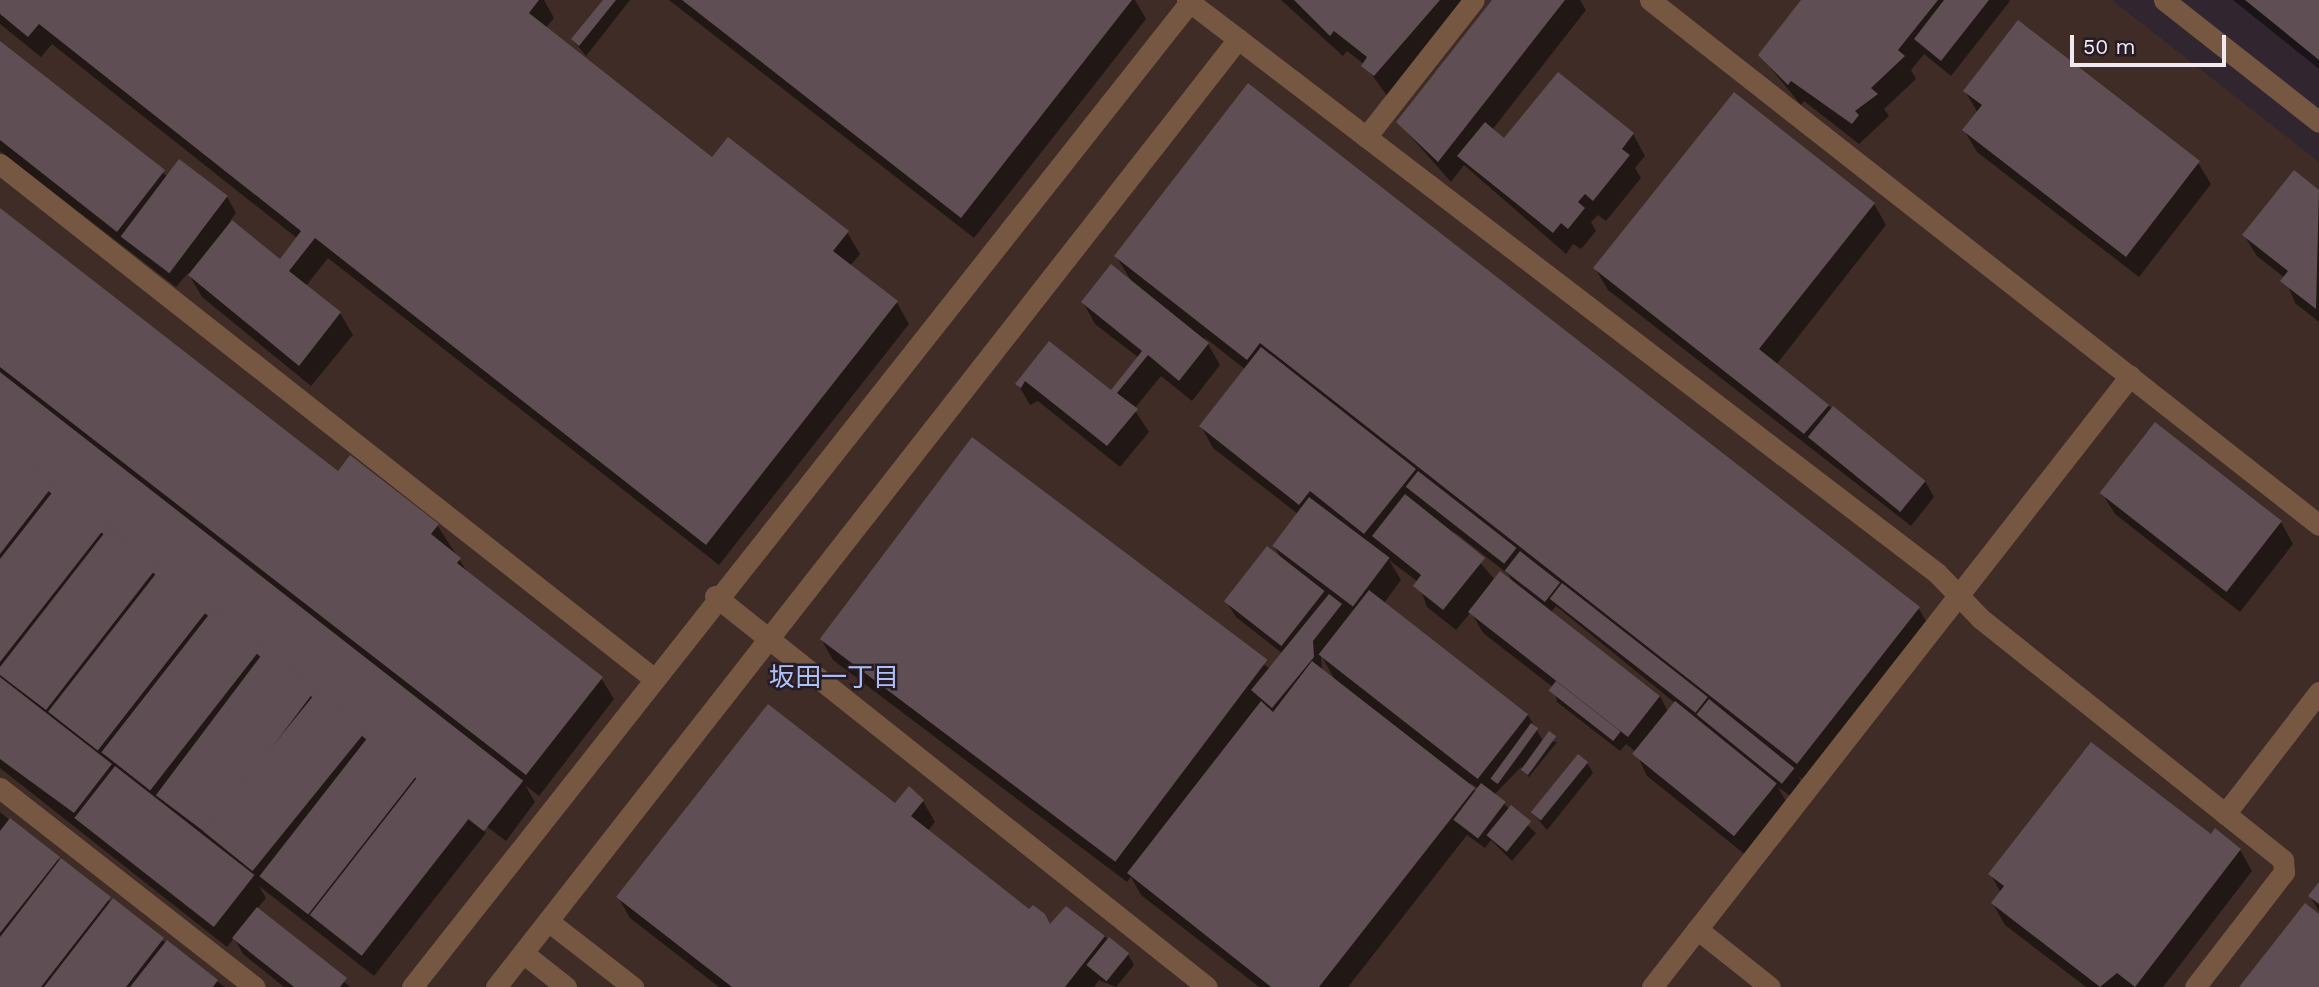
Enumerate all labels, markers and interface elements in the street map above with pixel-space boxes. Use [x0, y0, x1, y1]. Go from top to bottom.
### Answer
scale bar [2074, 21, 2230, 65]
text: 50 m [2083, 34, 2135, 59]
district label: 坂田一丁目 [769, 662, 899, 694]

